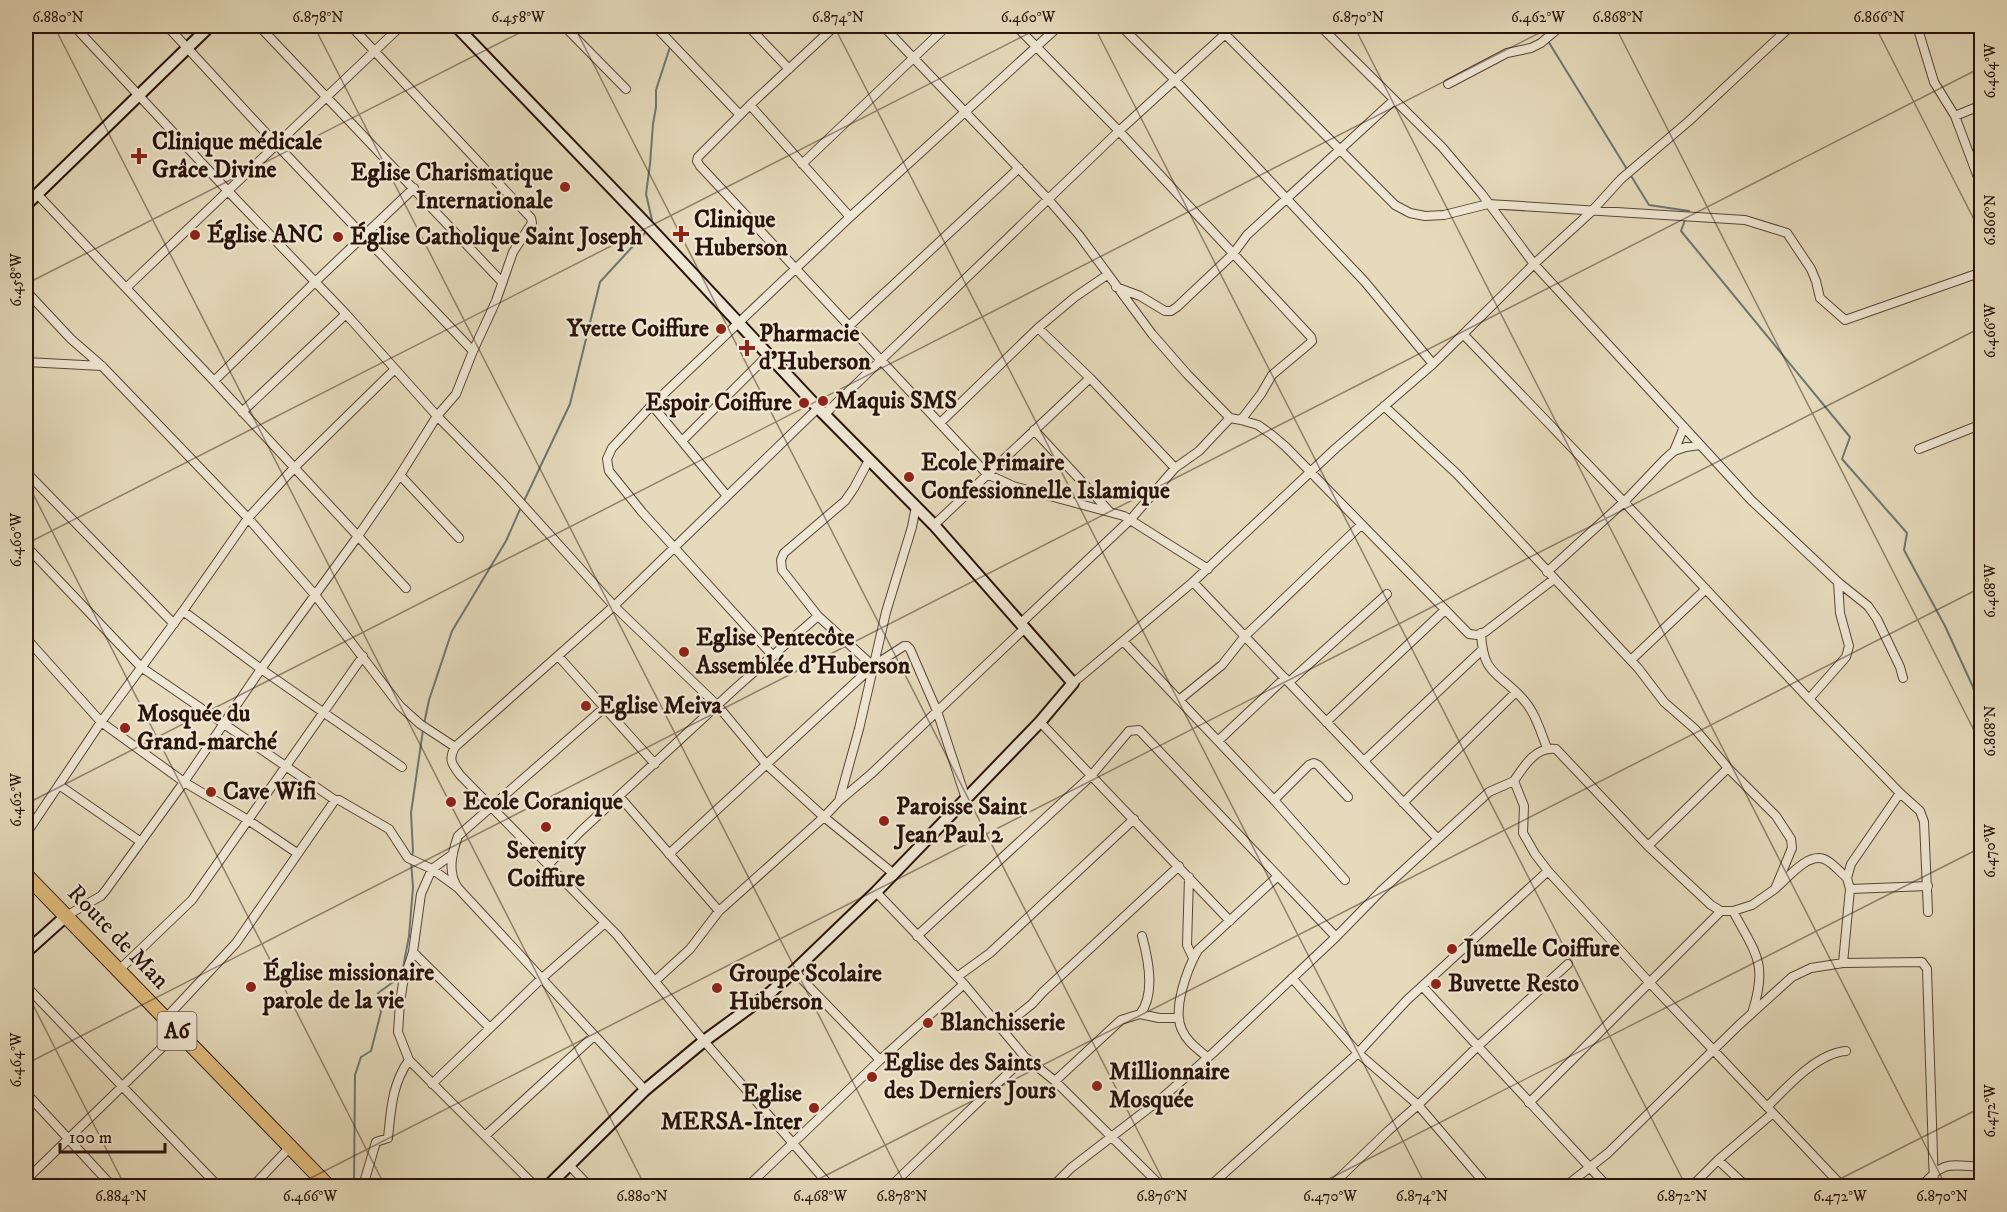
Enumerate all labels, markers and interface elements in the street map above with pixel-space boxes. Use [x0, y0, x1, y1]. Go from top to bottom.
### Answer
text: 6.880°N [32, 8, 84, 27]
text: 6.878°N [292, 8, 344, 27]
text: 6.458°W [491, 8, 545, 27]
text: 6.874°N [812, 8, 864, 27]
text: 6.460°W [1001, 8, 1056, 27]
text: 6.870°N [1332, 8, 1384, 27]
text: 6.462°W [1511, 8, 1565, 27]
text: 6.868°N [1592, 8, 1644, 27]
text: 6.866°N [1853, 8, 1905, 27]
text: 6.464°W [1981, 43, 2000, 99]
place label: Clinique médicale Grâce Divine [152, 127, 322, 185]
marker: Clinique médicale Grâce Divine [130, 147, 148, 165]
place label: Eglise Charismatique Internationale [350, 158, 553, 216]
marker: Eglise Charismatique Internationale [558, 180, 572, 194]
text: 6.866°N [1981, 194, 2000, 246]
place label: Clinique Huberson [694, 205, 788, 263]
place label: Église ANC [207, 219, 323, 250]
place label: Église Catholique Saint Joseph [350, 221, 643, 252]
marker: Clinique Huberson [672, 225, 690, 243]
marker: Église ANC [188, 228, 202, 242]
marker: Église Catholique Saint Joseph [331, 230, 345, 244]
text: 6.458°W [7, 253, 26, 307]
text: 6.466°W [1981, 304, 2000, 358]
place label: Yvette Coiffure [566, 314, 709, 344]
place label: Pharmacie d'Huberson [759, 319, 871, 377]
marker: Yvette Coiffure [714, 322, 728, 336]
marker: Pharmacie d'Huberson [740, 341, 754, 355]
place label: Maquis SMS [835, 386, 957, 416]
place label: Espoir Coiffure [645, 388, 792, 418]
marker: Maquis SMS [816, 394, 830, 408]
marker: Espoir Coiffure [797, 396, 811, 410]
place label: Ecole Primaire Confessionnelle Islamique [921, 448, 1170, 506]
marker: Ecole Primaire Confessionnelle Islamique [902, 470, 916, 484]
text: 6.460°W [7, 512, 26, 567]
text: 6.468°W [1981, 564, 2000, 618]
place label: Eglise Pentecôte Assemblée d'Huberson [695, 623, 911, 681]
marker: Eglise Pentecôte Assemblée d'Huberson [677, 645, 691, 659]
place label: Eglise Meiva [598, 691, 722, 721]
place label: Mosquée du Grand-marché [137, 699, 278, 757]
marker: Eglise Meiva [579, 699, 593, 713]
text: 6.868°N [1981, 705, 2000, 757]
marker: Mosquée du Grand-marché [118, 721, 132, 735]
text: 6.462°W [7, 773, 26, 827]
place label: Cave Wifi [223, 777, 317, 807]
marker: Cave Wifi [204, 785, 218, 799]
place label: Ecole Coranique [463, 787, 623, 817]
place label: Paroisse Saint Jean Paul 2 [893, 792, 1027, 850]
marker: Ecole Coranique [444, 795, 458, 809]
marker: Paroisse Saint Jean Paul 2 [877, 814, 891, 828]
marker: Serenity Coiffure [539, 820, 553, 834]
text: 6.470°W [1981, 824, 2000, 878]
place label: Serenity Coiffure [506, 836, 586, 894]
street label: Route de Man [61, 879, 176, 996]
place label: Jumelle Coiffure [1461, 934, 1620, 964]
marker: Jumelle Coiffure [1445, 942, 1459, 956]
place label: Église missionaire parole de la vie [262, 957, 434, 1016]
place label: Groupe Scolaire Huberson [729, 959, 882, 1017]
place label: Buvette Resto [1448, 969, 1579, 999]
marker: Buvette Resto [1429, 977, 1443, 991]
marker: Église missionaire parole de la vie [244, 980, 258, 994]
marker: Groupe Scolaire Huberson [710, 981, 724, 995]
place label: Blanchisserie [940, 1008, 1065, 1038]
road number: A6 [158, 1012, 196, 1050]
marker: Blanchisserie [921, 1016, 935, 1030]
text: 6.464°W [7, 1032, 26, 1088]
place label: Eglise des Saints des Derniers Jours [884, 1048, 1056, 1106]
place label: Millionnaire Mosquée [1109, 1057, 1230, 1115]
marker: Eglise des Saints des Derniers Jours [865, 1070, 879, 1084]
place label: Eglise MERSA-Inter [661, 1079, 803, 1137]
marker: Millionnaire Mosquée [1090, 1079, 1104, 1093]
text: 6.472°W [1981, 1084, 2000, 1138]
marker: Eglise MERSA-Inter [807, 1101, 821, 1115]
scale bar [60, 1116, 165, 1154]
text: 100 m [69, 1127, 112, 1149]
text: 6.884°N [95, 1187, 147, 1206]
text: 6.466°W [283, 1187, 337, 1206]
text: 6.880°N [616, 1187, 668, 1206]
text: 6.468°W [793, 1187, 847, 1206]
text: 6.878°N [876, 1187, 928, 1206]
text: 6.876°N [1136, 1187, 1188, 1206]
text: 6.470°W [1303, 1187, 1357, 1206]
text: 6.874°N [1396, 1187, 1448, 1206]
text: 6.872°N [1656, 1187, 1708, 1206]
text: 6.472°W [1813, 1187, 1867, 1206]
text: 6.870°N [1916, 1187, 1968, 1206]

